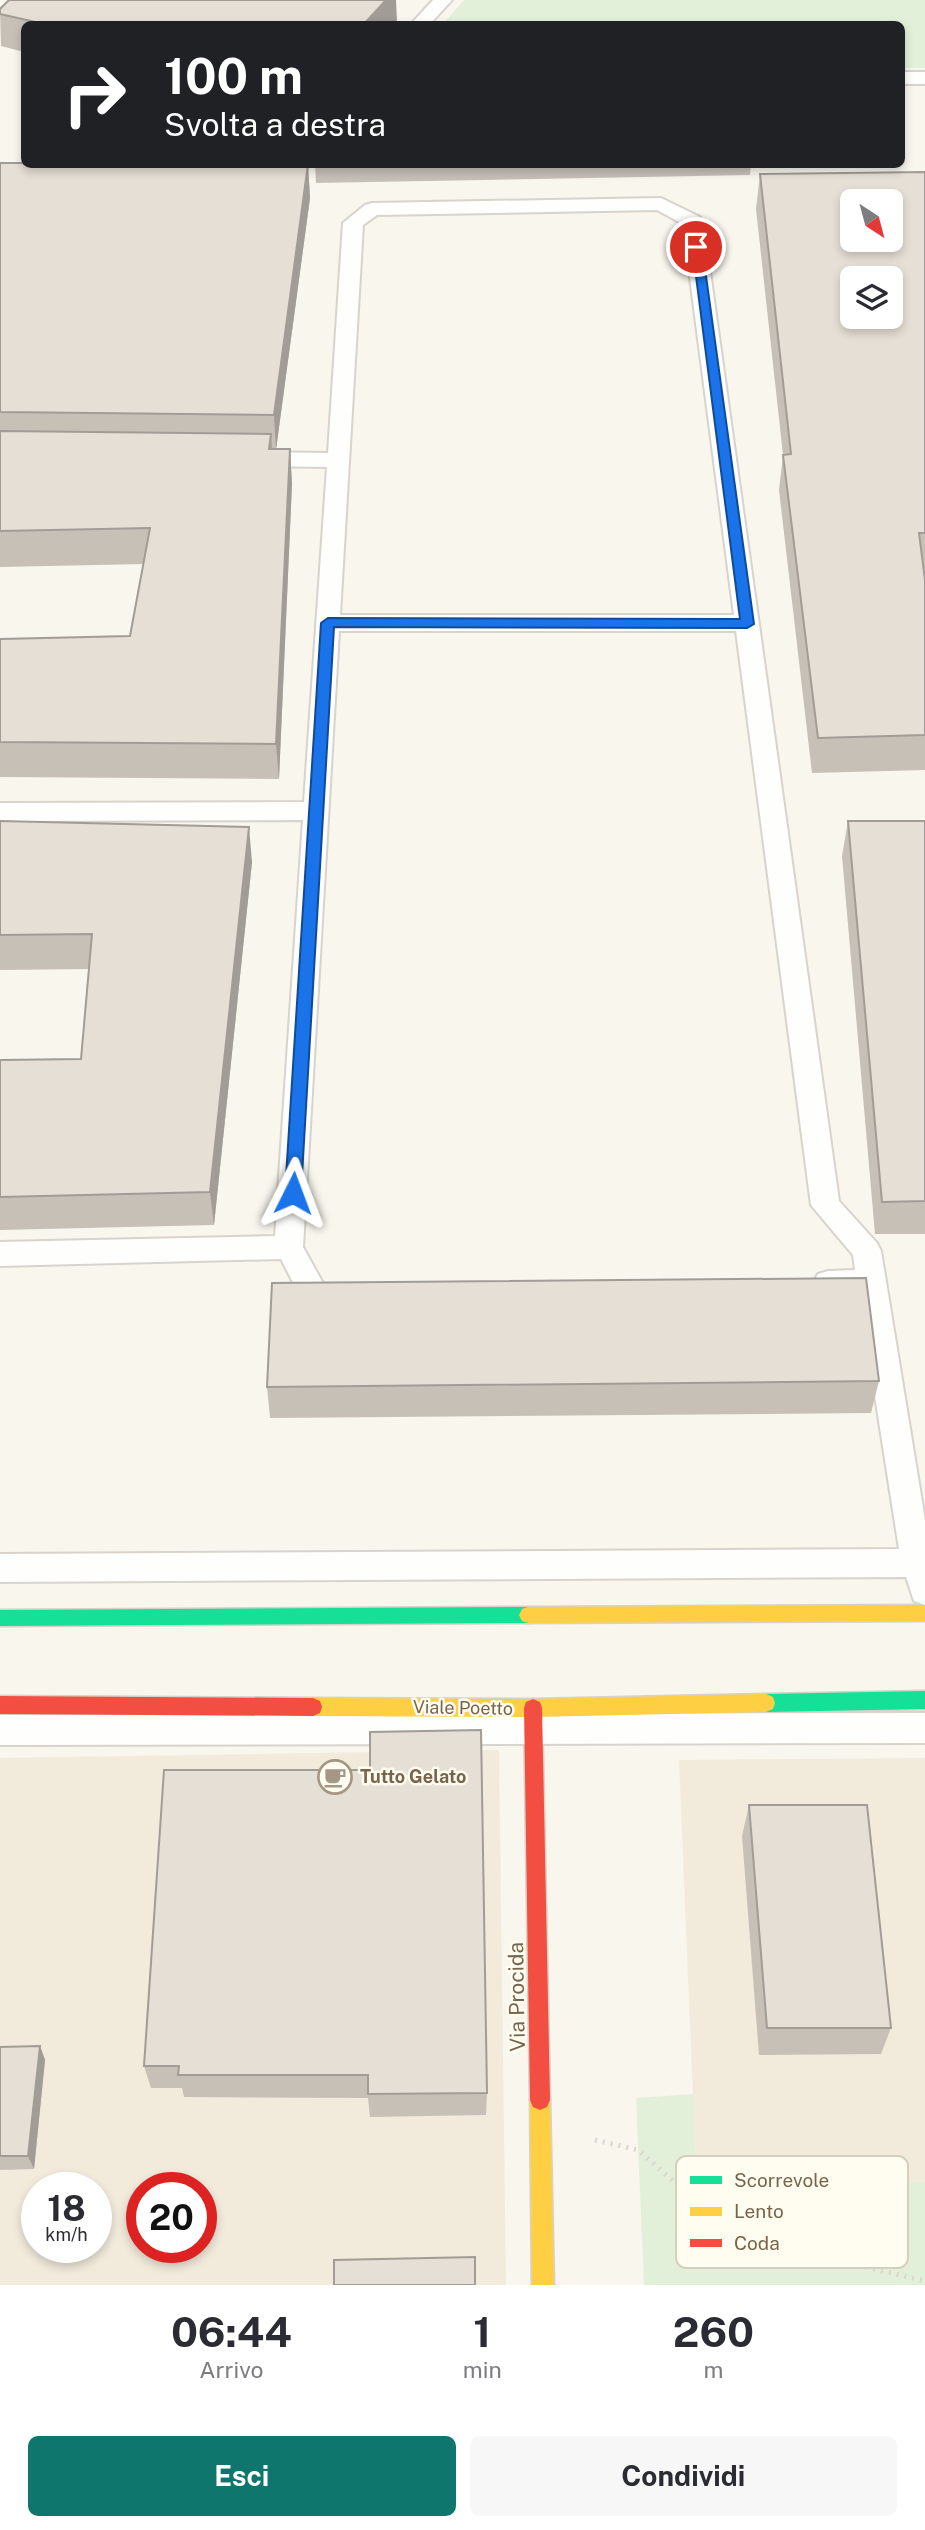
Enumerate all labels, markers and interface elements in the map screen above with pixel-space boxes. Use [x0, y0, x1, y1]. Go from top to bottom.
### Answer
text: 100 m [164, 47, 303, 105]
icon: right [49, 49, 140, 140]
text: Svolta a destra [164, 106, 386, 143]
north arrow [840, 189, 903, 252]
map controls [840, 189, 903, 329]
pin [666, 217, 726, 277]
icon: arrive [677, 228, 715, 266]
button: layers [840, 266, 903, 329]
position arrow [256, 1156, 330, 1230]
street label: Viale Poetto [413, 1696, 513, 1719]
cafe icon: Tutto Gelato [316, 1758, 354, 1796]
place label: Tutto Gelato [360, 1766, 466, 1787]
street label: Via Procida [503, 1942, 530, 2052]
legend [676, 2156, 908, 2268]
text: Scorrevole [734, 2169, 829, 2191]
speed limit sign: 20 [126, 2172, 217, 2263]
text: 18 [47, 2188, 86, 2229]
text: Lento [734, 2200, 784, 2222]
text: km/h [45, 2224, 88, 2245]
text: Coda [734, 2232, 780, 2254]
text: 06:44 [171, 2307, 292, 2356]
text: 1 [473, 2307, 491, 2356]
text: 260 [673, 2307, 754, 2356]
text: Arrivo [199, 2356, 264, 2383]
text: min [463, 2356, 502, 2383]
text: m [703, 2356, 723, 2383]
button: Esci [28, 2436, 456, 2516]
button: Condividi [470, 2436, 897, 2516]

